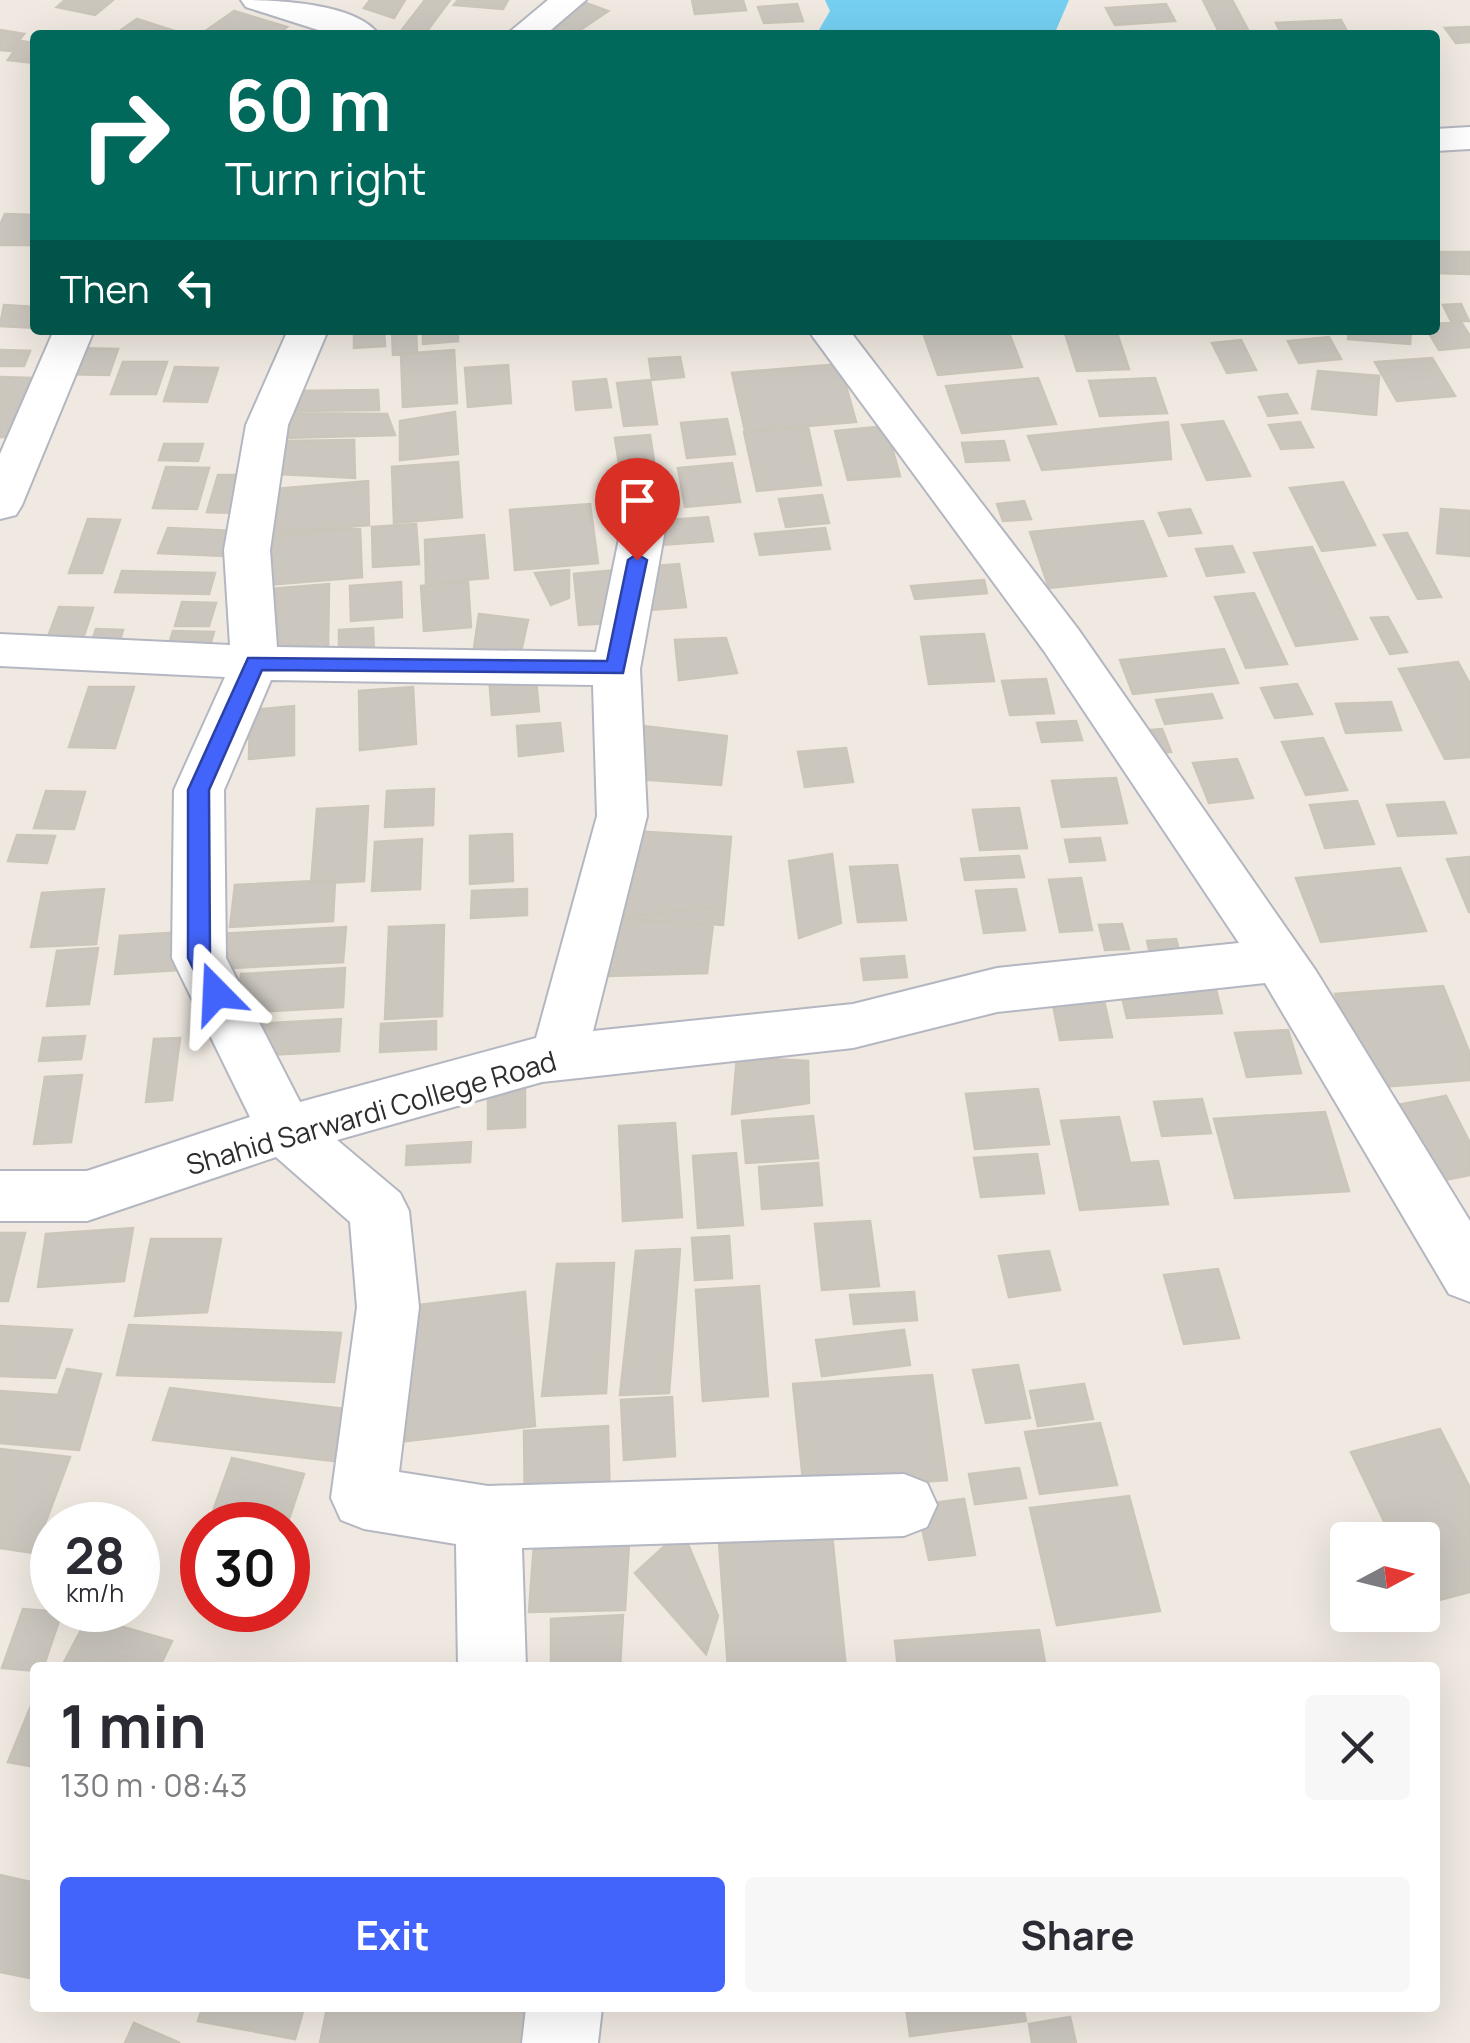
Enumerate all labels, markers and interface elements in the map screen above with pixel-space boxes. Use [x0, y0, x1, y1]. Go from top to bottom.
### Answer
text: 60 m [225, 56, 392, 152]
icon: right [60, 70, 190, 200]
text: Turn right [225, 147, 426, 209]
icon: left [169, 260, 224, 315]
text: Then [60, 262, 149, 314]
pin [595, 458, 680, 561]
icon: arrive [610, 473, 665, 528]
position arrow [164, 941, 268, 1045]
street label: Shahid Sarwardi College Road [181, 1041, 561, 1183]
speed limit sign: 30 [180, 1502, 310, 1632]
text: 28 [65, 1521, 125, 1589]
north arrow [1330, 1522, 1440, 1632]
map controls [1330, 1522, 1440, 1632]
text: km/h [66, 1575, 124, 1610]
text: 1 min [60, 1684, 207, 1766]
button: close [1305, 1695, 1410, 1800]
text: 130 m · 08:43 [60, 1763, 248, 1807]
button: Exit [60, 1877, 725, 1992]
button: Share [745, 1877, 1410, 1992]

